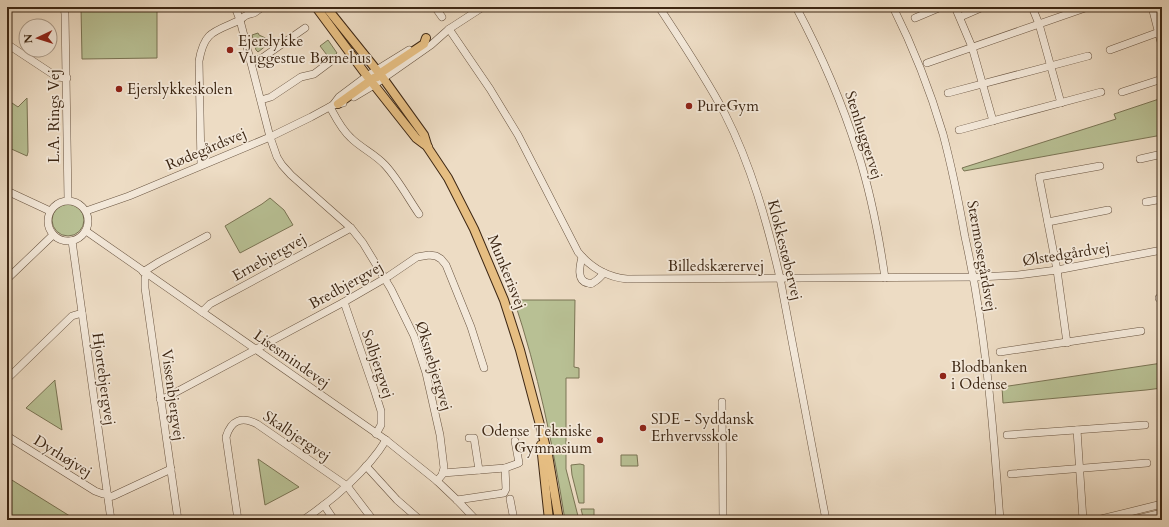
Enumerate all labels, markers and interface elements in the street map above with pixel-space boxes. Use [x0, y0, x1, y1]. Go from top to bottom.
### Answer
north arrow [18, 18, 58, 58]
place label: Ejerslykke Vuggestue Børnehus [238, 31, 371, 68]
text: N [21, 33, 36, 44]
marker: Ejerslykke Vuggestue Børnehus [225, 45, 235, 55]
street label: L.A. Rings Vej [44, 69, 64, 163]
place label: Ejerslykkeskolen [127, 79, 233, 99]
marker: Ejerslykkeskolen [114, 84, 124, 94]
street label: Stenhuggervej [840, 88, 888, 182]
place label: PureGym [697, 96, 759, 116]
marker: PureGym [684, 101, 694, 111]
street label: Rødegårdsvej [163, 123, 249, 175]
street label: Klokkestøbervej [763, 198, 807, 302]
street label: Stærmosegårdsvej [962, 199, 1002, 313]
street label: Ernebjergvej [228, 228, 310, 286]
street label: Munkerisvej [483, 232, 531, 312]
street label: Ølstedgårdvej [1021, 237, 1111, 271]
street label: Bredbjergvej [305, 256, 387, 314]
street label: Billedskærervej [668, 256, 764, 276]
street label: Øksnebjergvej [411, 319, 457, 413]
street label: Lisesmindevej [250, 325, 334, 393]
street label: Solbjergvej [357, 327, 399, 401]
street label: Hjortebjergvej [88, 331, 120, 427]
street label: Vissenbjergvej [157, 348, 189, 442]
place label: Blodbanken i Odense [951, 357, 1028, 394]
marker: Blodbanken i Odense [938, 371, 948, 381]
street label: Skalbjergvej [259, 406, 335, 466]
place label: SDE - Syddansk Erhvervsskole [651, 409, 754, 446]
place label: Odense Tekniske Gymnasium [481, 421, 592, 458]
marker: SDE - Syddansk Erhvervsskole [638, 423, 648, 433]
street label: Dyrhøjvej [30, 430, 96, 482]
marker: Odense Tekniske Gymnasium [595, 435, 605, 445]

